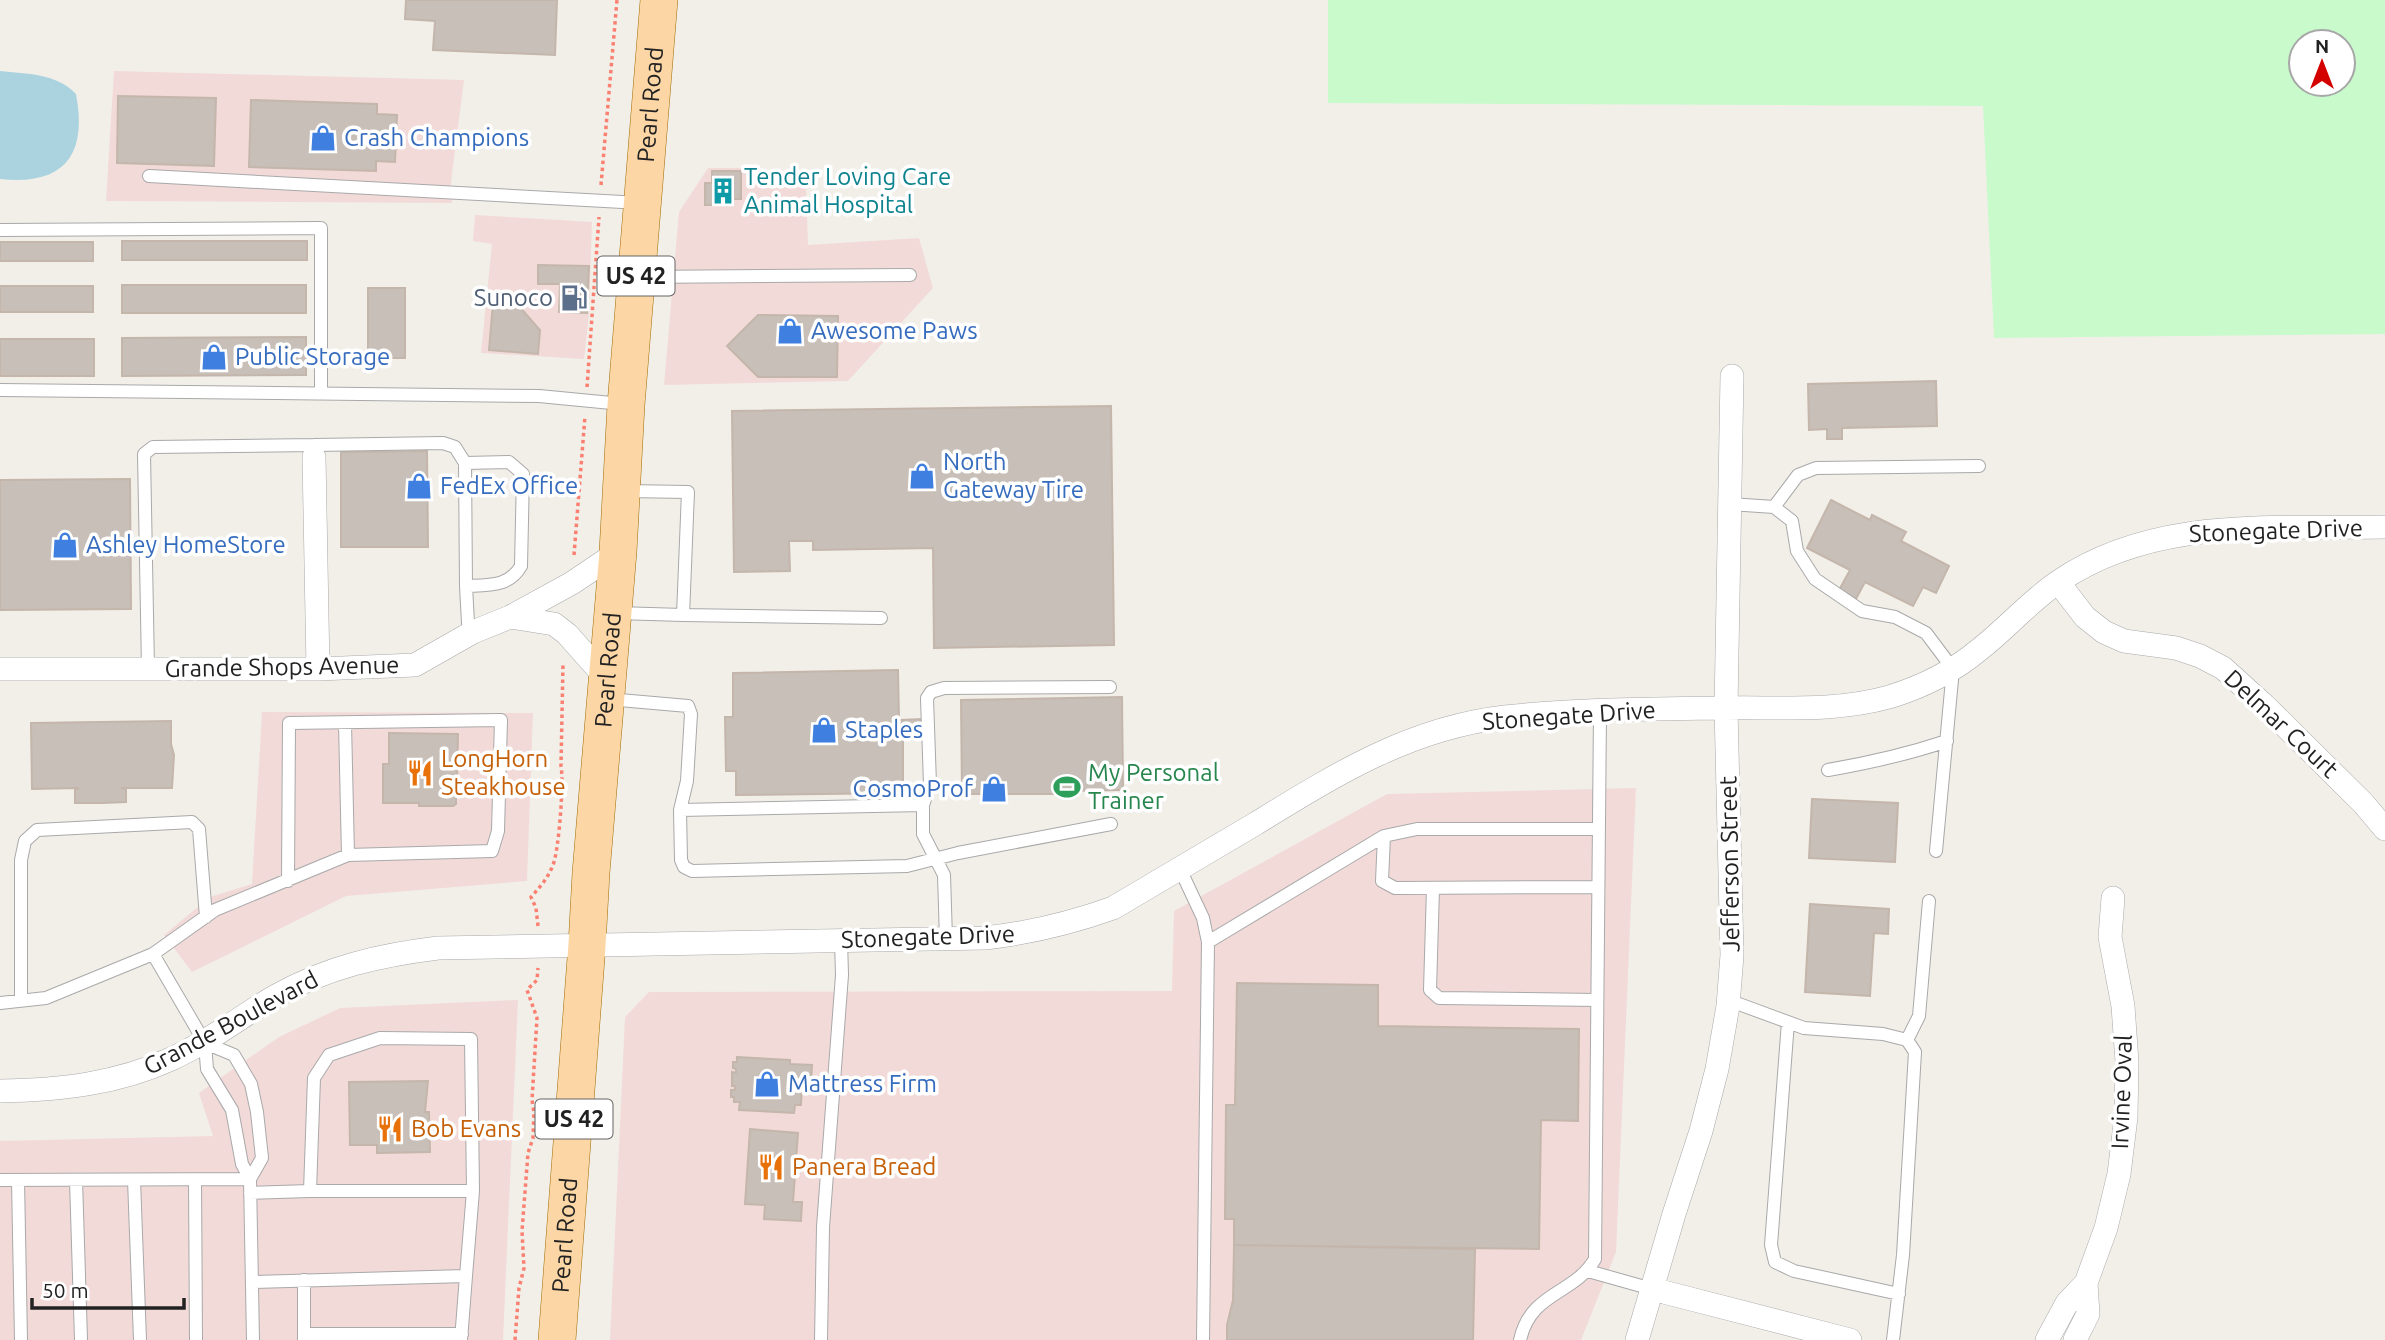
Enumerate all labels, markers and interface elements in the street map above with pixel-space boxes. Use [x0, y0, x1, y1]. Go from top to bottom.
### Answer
north arrow [2287, 28, 2357, 98]
text: N [2315, 35, 2329, 57]
street label: Pearl Road [632, 46, 668, 163]
shop icon: Crash Champions [308, 123, 338, 153]
place label: Crash Champions [344, 124, 529, 151]
place label: Tender Loving Care Animal Hospital [744, 163, 951, 218]
building icon: Tender Loving Care Animal Hospital [708, 176, 738, 206]
road number: US 42 [598, 256, 674, 296]
fuel station icon: Sunoco [559, 283, 589, 313]
place label: Sunoco [474, 284, 553, 311]
shop icon: Awesome Paws [775, 316, 805, 346]
place label: Awesome Paws [811, 317, 978, 344]
shop icon: Public Storage [199, 342, 229, 372]
place label: Public Storage [235, 343, 390, 370]
place label: North Gateway Tire [943, 448, 1084, 503]
shop icon: North Gateway Tire [907, 461, 937, 491]
shop icon: FedEx Office [404, 471, 434, 501]
place label: FedEx Office [440, 472, 578, 499]
street label: Stonegate Drive [2189, 514, 2363, 547]
shop icon: Ashley HomeStore [50, 530, 80, 560]
place label: Ashley HomeStore [86, 531, 286, 558]
street label: Pearl Road [589, 611, 626, 729]
street label: Grande Shops Avenue [164, 651, 400, 682]
street label: Delmar Court [2219, 664, 2344, 783]
street label: Stonegate Drive [1481, 696, 1657, 735]
shop icon: Staples [809, 715, 839, 745]
place label: Staples [845, 716, 923, 743]
place label: LongHorn Steakhouse [441, 745, 566, 800]
restaurant icon: LongHorn Steakhouse [405, 758, 435, 788]
place label: My Personal Trainer [1088, 759, 1219, 814]
sports icon: My Personal Trainer [1052, 772, 1082, 802]
shop icon: CosmoProf [979, 774, 1009, 804]
place label: CosmoProf [852, 775, 974, 802]
street label: Jefferson Street [1714, 775, 1745, 952]
street label: Stonegate Drive [841, 920, 1015, 953]
street label: Grande Boulevard [139, 965, 323, 1080]
street label: Irvine Oval [2106, 1034, 2137, 1150]
shop icon: Mattress Firm [752, 1069, 782, 1099]
place label: Mattress Firm [788, 1070, 937, 1097]
road number: US 42 [536, 1100, 612, 1138]
restaurant icon: Bob Evans [375, 1114, 405, 1144]
place label: Bob Evans [411, 1115, 521, 1142]
restaurant icon: Panera Bread [756, 1152, 786, 1182]
place label: Panera Bread [792, 1153, 936, 1180]
street label: Pearl Road [547, 1177, 582, 1294]
scale bar [32, 1266, 184, 1310]
text: 50 m [42, 1278, 89, 1302]

